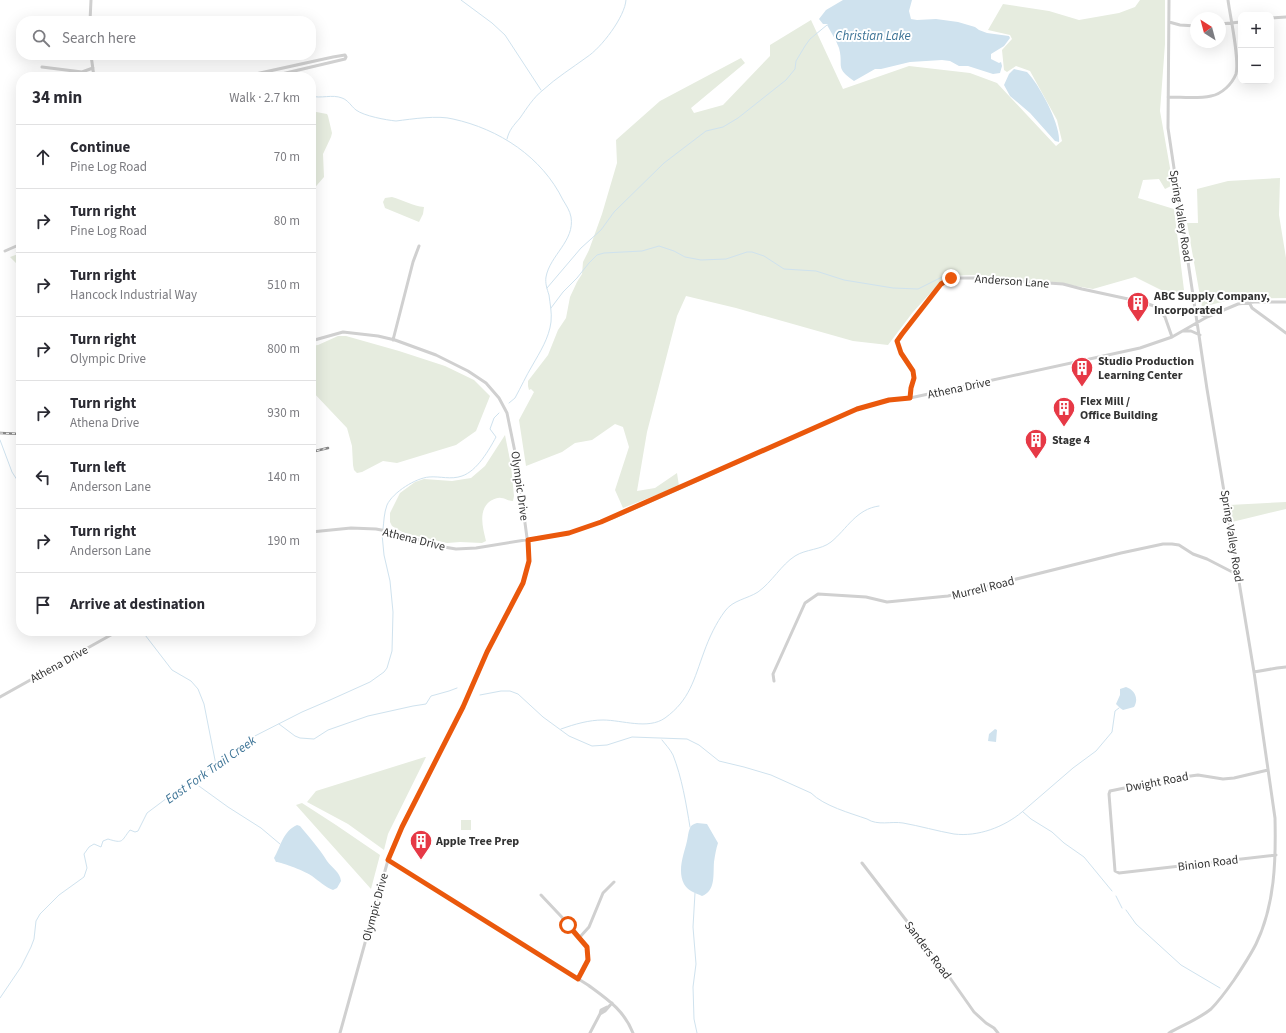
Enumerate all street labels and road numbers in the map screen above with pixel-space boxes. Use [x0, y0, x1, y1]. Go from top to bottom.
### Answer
street label: Spring Valley Road [1165, 169, 1196, 263]
street label: Anderson Lane [974, 270, 1050, 293]
street label: Athena Drive [926, 374, 992, 403]
street label: Olympic Drive [506, 450, 533, 522]
street label: Spring Valley Road [1216, 489, 1247, 583]
street label: Athena Drive [381, 524, 447, 555]
street label: Murrell Road [950, 573, 1016, 604]
street label: Athena Drive [27, 641, 91, 687]
street label: Dwight Road [1124, 768, 1190, 797]
street label: Binion Road [1177, 851, 1239, 876]
street label: Olympic Drive [358, 871, 393, 943]
street label: Sanders Road [900, 918, 955, 983]

